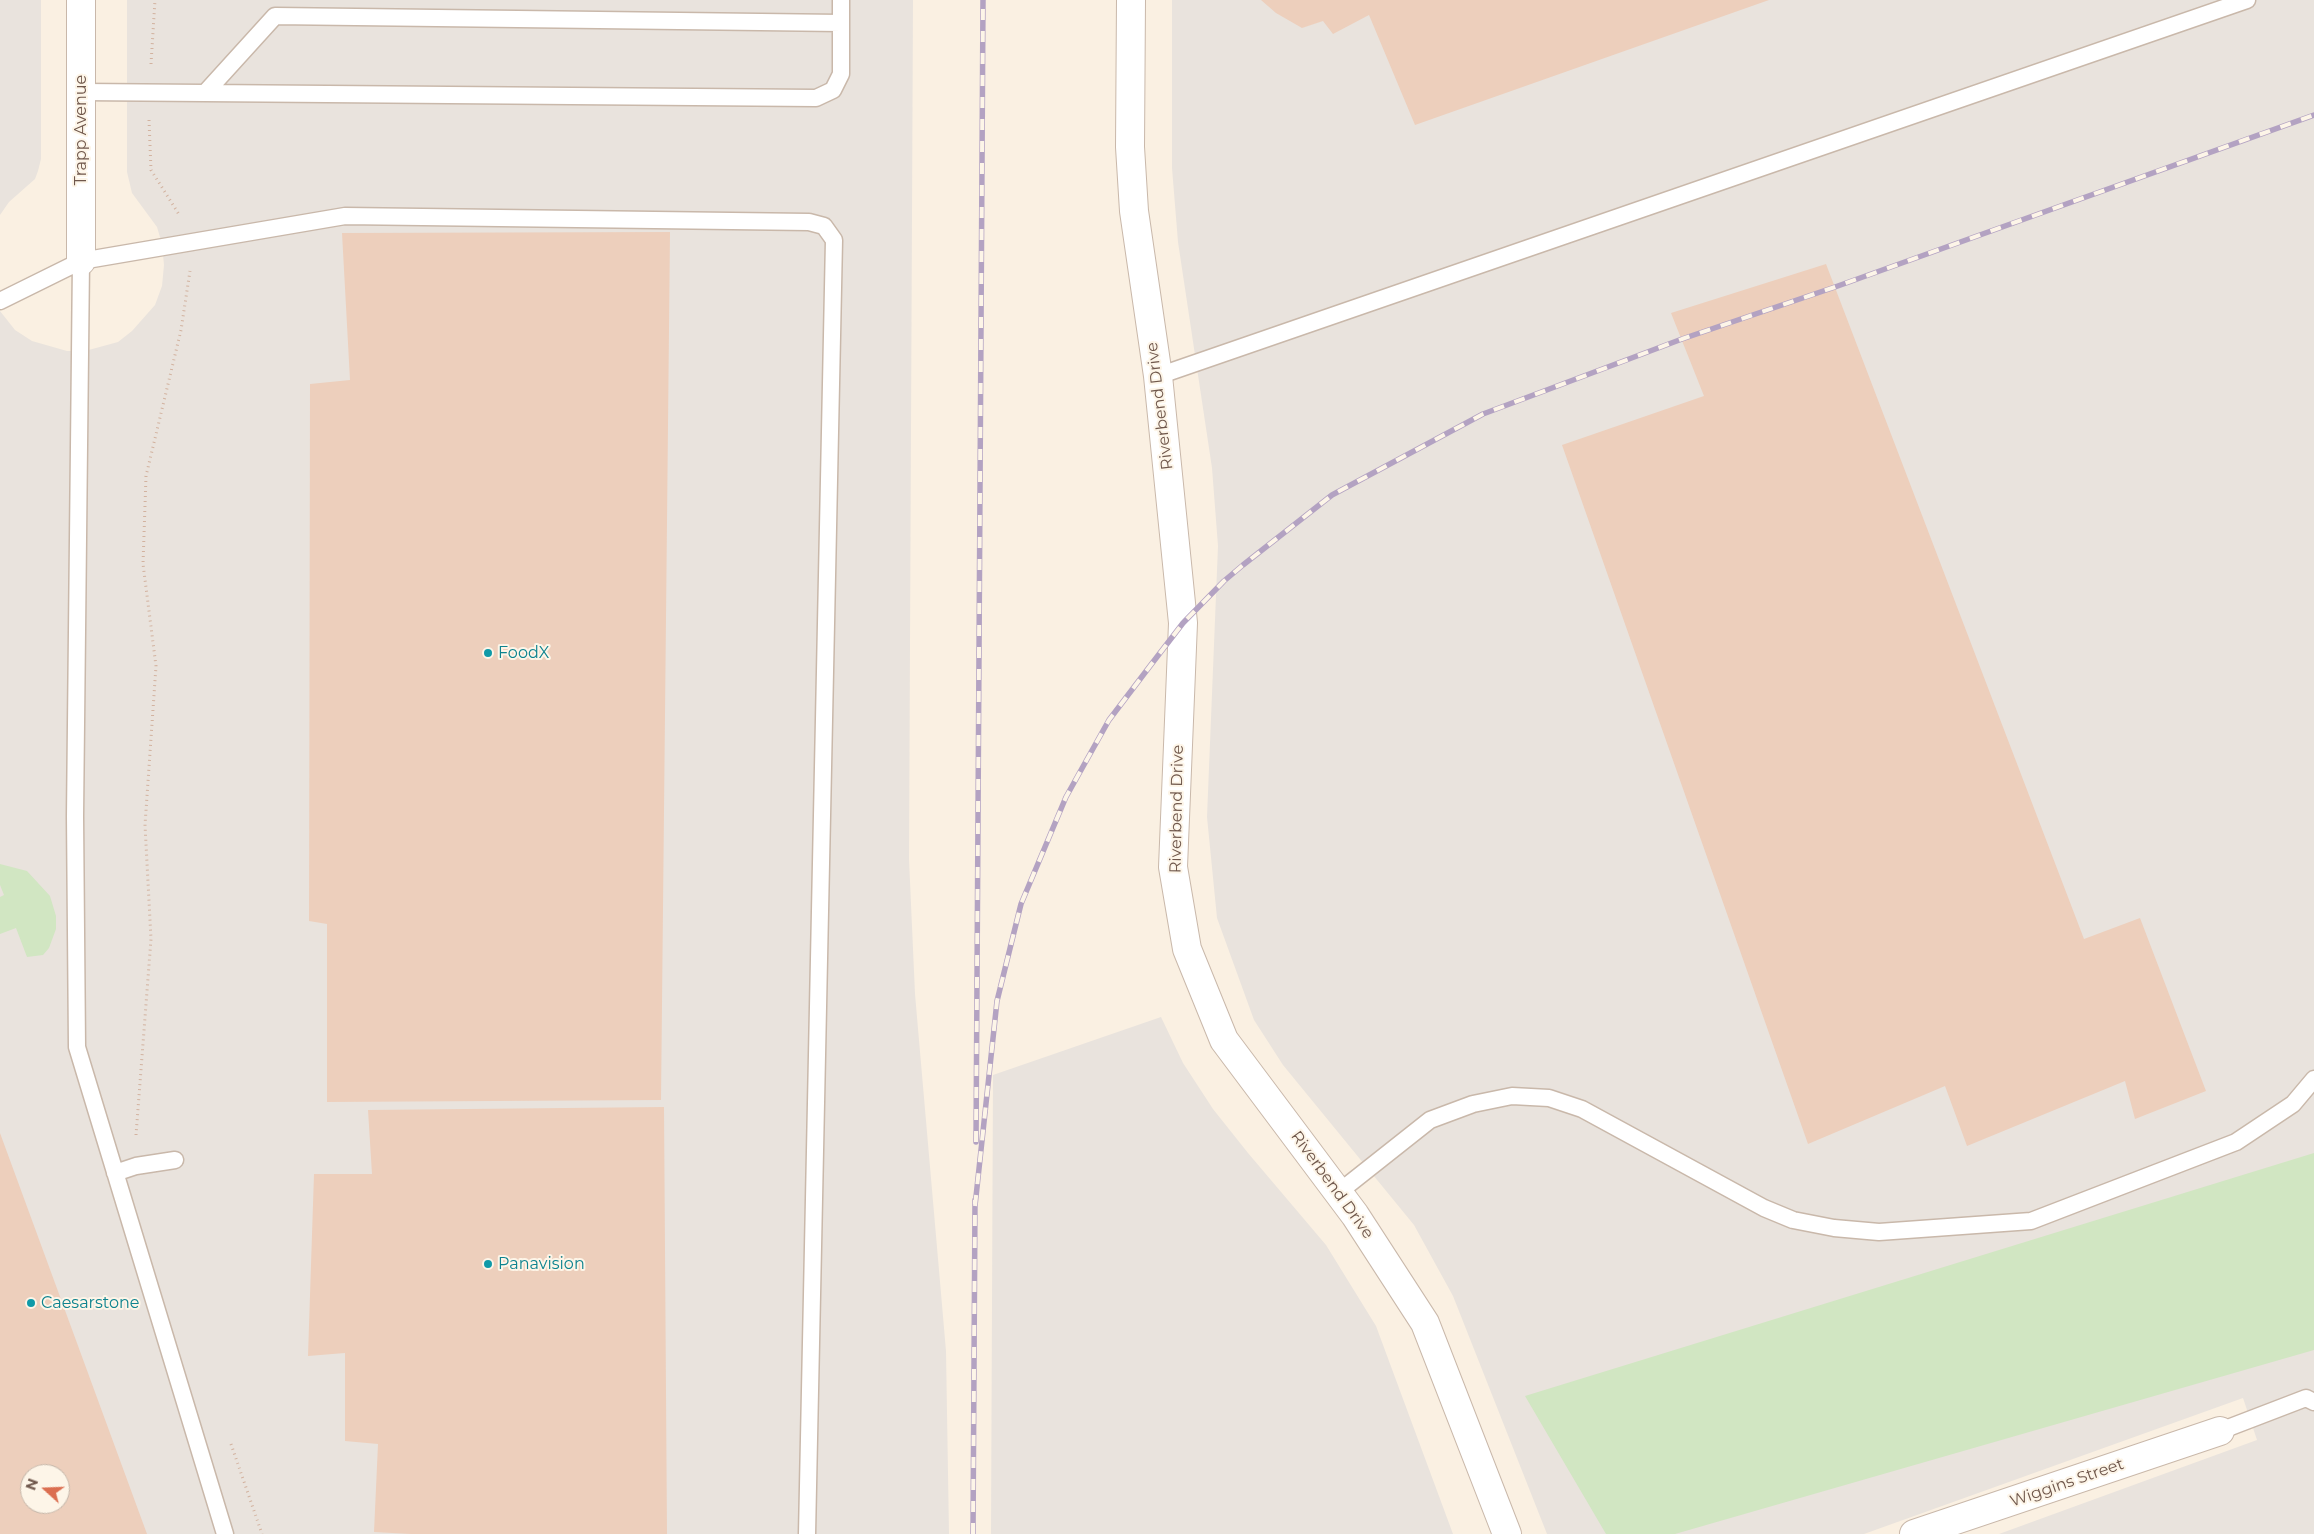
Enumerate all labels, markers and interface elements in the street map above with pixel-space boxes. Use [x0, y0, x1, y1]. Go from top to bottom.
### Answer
street label: Trapp Avenue [71, 75, 91, 185]
street label: Riverbend Drive [1143, 341, 1177, 471]
place label: FoodX [498, 643, 549, 663]
marker: FoodX [482, 647, 494, 659]
street label: Riverbend Drive [1166, 745, 1188, 873]
street label: Riverbend Drive [1286, 1127, 1378, 1243]
place label: Panavision [498, 1254, 585, 1274]
marker: Panavision [482, 1258, 494, 1270]
place label: Caesarstone [41, 1293, 139, 1313]
marker: Caesarstone [25, 1297, 37, 1309]
street label: Wiggins Street [2008, 1455, 2126, 1511]
north arrow [20, 1464, 70, 1514]
text: N [21, 1476, 42, 1493]

